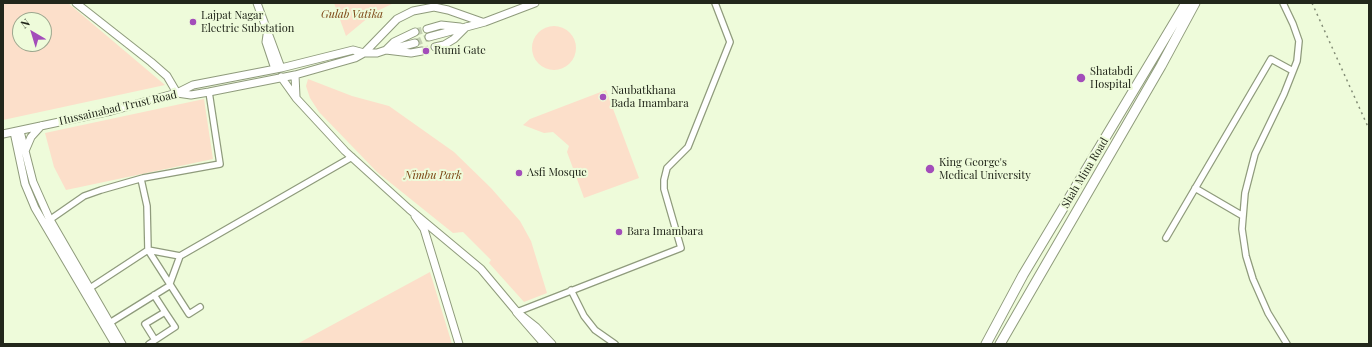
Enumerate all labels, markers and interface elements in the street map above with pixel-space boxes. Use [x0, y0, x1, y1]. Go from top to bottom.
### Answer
park label: Gulab Vatika [321, 8, 383, 22]
place label: Lajpat Nagar Electric Substation [201, 9, 294, 35]
north arrow [12, 12, 52, 52]
text: N [17, 15, 33, 31]
marker: Lajpat Nagar Electric Substation [188, 17, 198, 27]
place label: Rumi Gate [434, 44, 486, 58]
marker: Rumi Gate [421, 46, 431, 56]
place label: Shatabdi Hospital [1090, 65, 1133, 91]
marker: Shatabdi Hospital [1075, 72, 1087, 84]
place label: Naubatkhana Bada Imambara [611, 84, 689, 110]
street label: Hussainabad Trust Road [58, 88, 178, 128]
marker: Naubatkhana Bada Imambara [598, 92, 608, 102]
street label: Shah Mina Road [1059, 135, 1111, 211]
place label: King George's Medical University [939, 156, 1031, 182]
marker: King George's Medical University [924, 163, 936, 175]
place label: Asfi Mosque [527, 166, 587, 180]
marker: Asfi Mosque [514, 168, 524, 178]
park label: Nimbu Park [404, 169, 462, 183]
place label: Bara Imambara [627, 225, 703, 239]
marker: Bara Imambara [614, 227, 624, 237]

